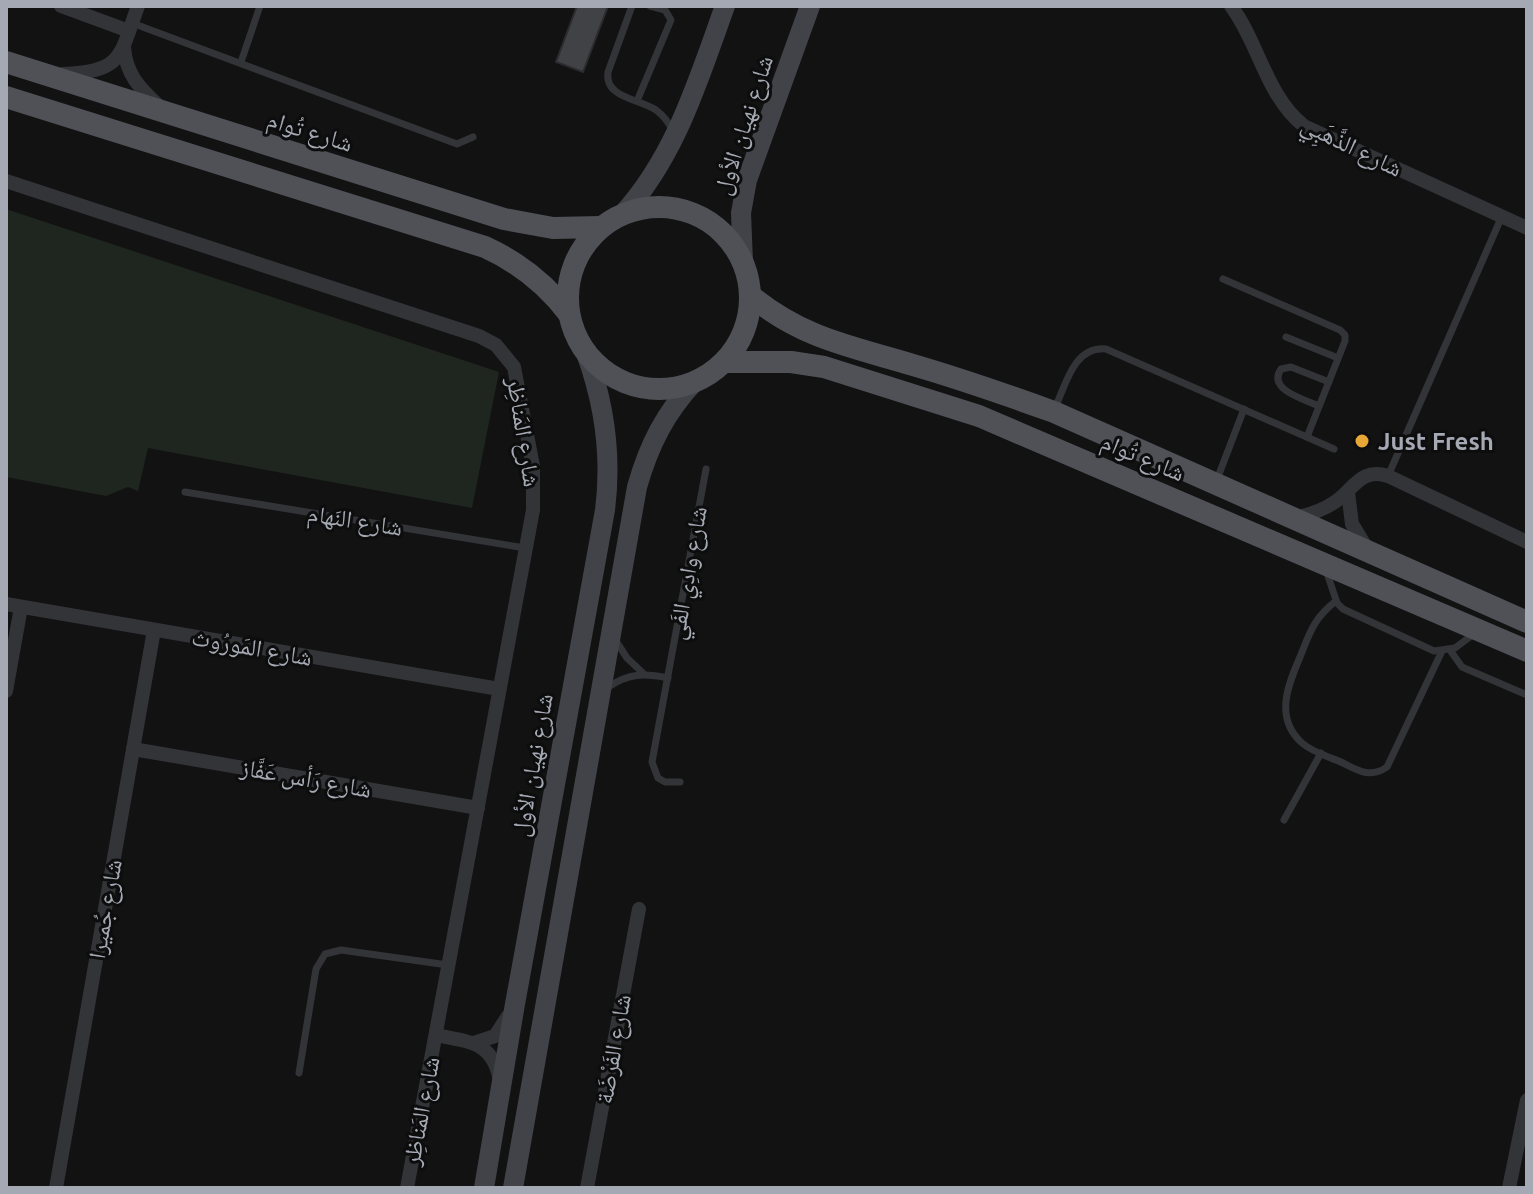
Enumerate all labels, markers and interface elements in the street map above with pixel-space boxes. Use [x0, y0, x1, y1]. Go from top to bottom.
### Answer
street label: شارع نهيان الأول [708, 52, 780, 199]
street label: شارع تُوام [263, 105, 356, 160]
street label: شارع الذَّهَبِي [1294, 110, 1407, 188]
street label: شارع المَناظِر [500, 374, 546, 489]
street label: شارع تُوام [1096, 427, 1189, 489]
place label: Just Fresh [1378, 428, 1494, 455]
marker: Just Fresh [1353, 432, 1371, 450]
street label: شارع النَهام [305, 499, 404, 544]
street label: شارع وادِي الفَي [662, 504, 718, 643]
street label: شارع المَورُوث [189, 623, 314, 673]
street label: شارع نهيان الأول [506, 691, 560, 839]
street label: شارع رَأس عَفَّاز [237, 753, 374, 805]
street label: شارع جُميرا [83, 857, 129, 961]
street label: شارع الفَرْضَة [590, 992, 638, 1106]
street label: شارع المَناظِر [397, 1054, 447, 1169]

